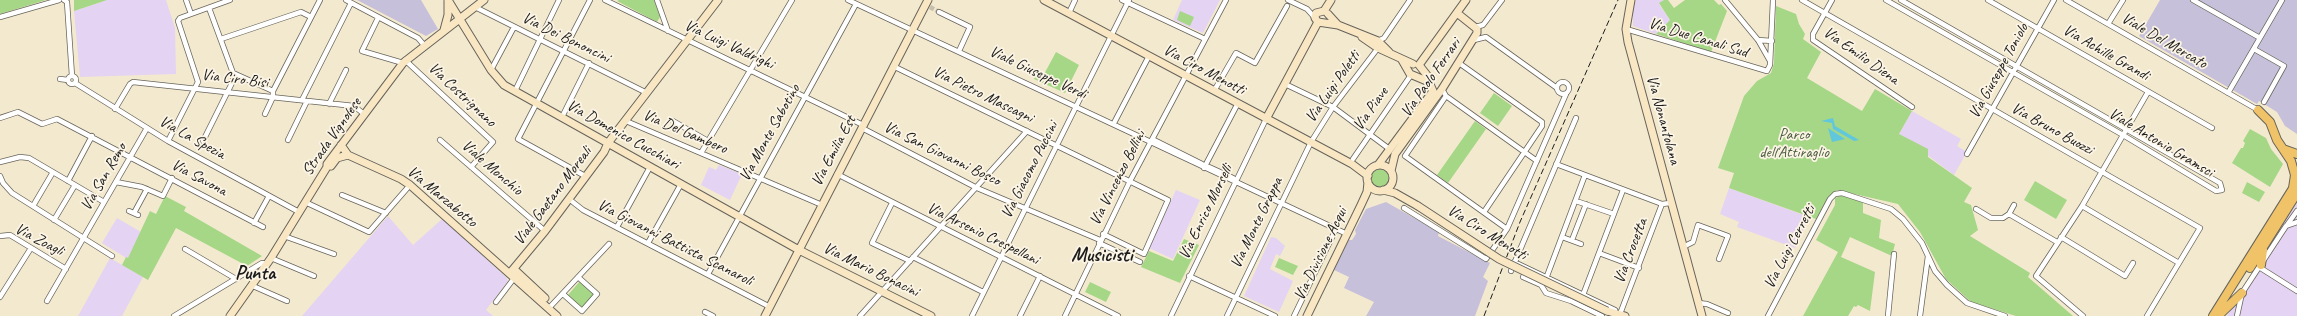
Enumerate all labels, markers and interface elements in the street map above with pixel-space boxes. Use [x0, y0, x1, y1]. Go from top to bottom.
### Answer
street label: Via Dei Bononcini [519, 8, 613, 68]
street label: Viale Del Mercato [2118, 9, 2210, 73]
street label: Via Due Canali Sud [1646, 14, 1750, 62]
street label: Via Luigi Valdrighi [681, 16, 777, 74]
street label: Via Giuseppe Toniolo [1965, 20, 2033, 122]
street label: Via Achille Grandi [2059, 21, 2153, 85]
street label: Via Emilio Diena [1819, 23, 1903, 89]
street label: Via Paolo Ferrari [1397, 35, 1465, 121]
street label: Via Ciro Menotti [1160, 40, 1248, 100]
street label: Viale Giuseppe Verdi [986, 42, 1090, 104]
street label: Via Luigi Poletti [1301, 48, 1365, 126]
street label: Via Costrignano [424, 59, 500, 131]
street label: Via Pietro Mascagni [930, 62, 1036, 128]
street label: Via Ciro Bisi [201, 65, 269, 93]
street label: Via Nonantolana [1642, 73, 1684, 167]
street label: Via Monte Sabotino [735, 81, 805, 185]
street label: Via Piave [1349, 84, 1393, 134]
street label: Strada Vignolese [298, 94, 366, 180]
street label: Via Domenico Cucchiari [563, 96, 683, 174]
street label: Via Bruno Buozzi [2008, 99, 2096, 159]
street label: Viale Antonio Gramsci [2105, 104, 2217, 182]
street label: Via Del Gambero [640, 106, 730, 158]
street label: Via La Spezia [156, 112, 228, 164]
street label: Via Emilia Est [807, 113, 861, 189]
street label: Via San Giovanni Bosco [881, 117, 1003, 191]
street label: Via Giacomo Puccini [997, 118, 1063, 222]
park label: Parco dell'Attiraglio [1759, 125, 1829, 163]
street label: Via Vincenzo Bellini [1086, 127, 1150, 229]
street label: Viale Monchio [457, 136, 527, 200]
street label: Via San Remo [77, 140, 131, 214]
street label: Viale Gaetano Moreali [510, 143, 596, 249]
street label: Via Savona [168, 155, 230, 201]
street label: Via Marzabotto [403, 162, 481, 232]
street label: Via Enrico Morselli [1175, 162, 1237, 262]
street label: Via Monte Grappa [1227, 174, 1287, 272]
street label: Via Giovanni Battista Scanaroli [594, 195, 756, 291]
street label: Via Arsenio Crespellani [924, 199, 1042, 269]
street label: Via Ciro Menotti [1444, 201, 1530, 265]
street label: Via Luigi Cerretti [1760, 202, 1820, 292]
street label: Via Divisione Acqui [1290, 204, 1352, 304]
street label: Via Crocetta [1610, 216, 1652, 286]
street label: Via Zoagli [11, 219, 67, 261]
street label: Via Mario Bonacini [820, 239, 922, 301]
district label: Musicisti [1071, 244, 1133, 268]
district label: Punta [235, 262, 275, 286]

